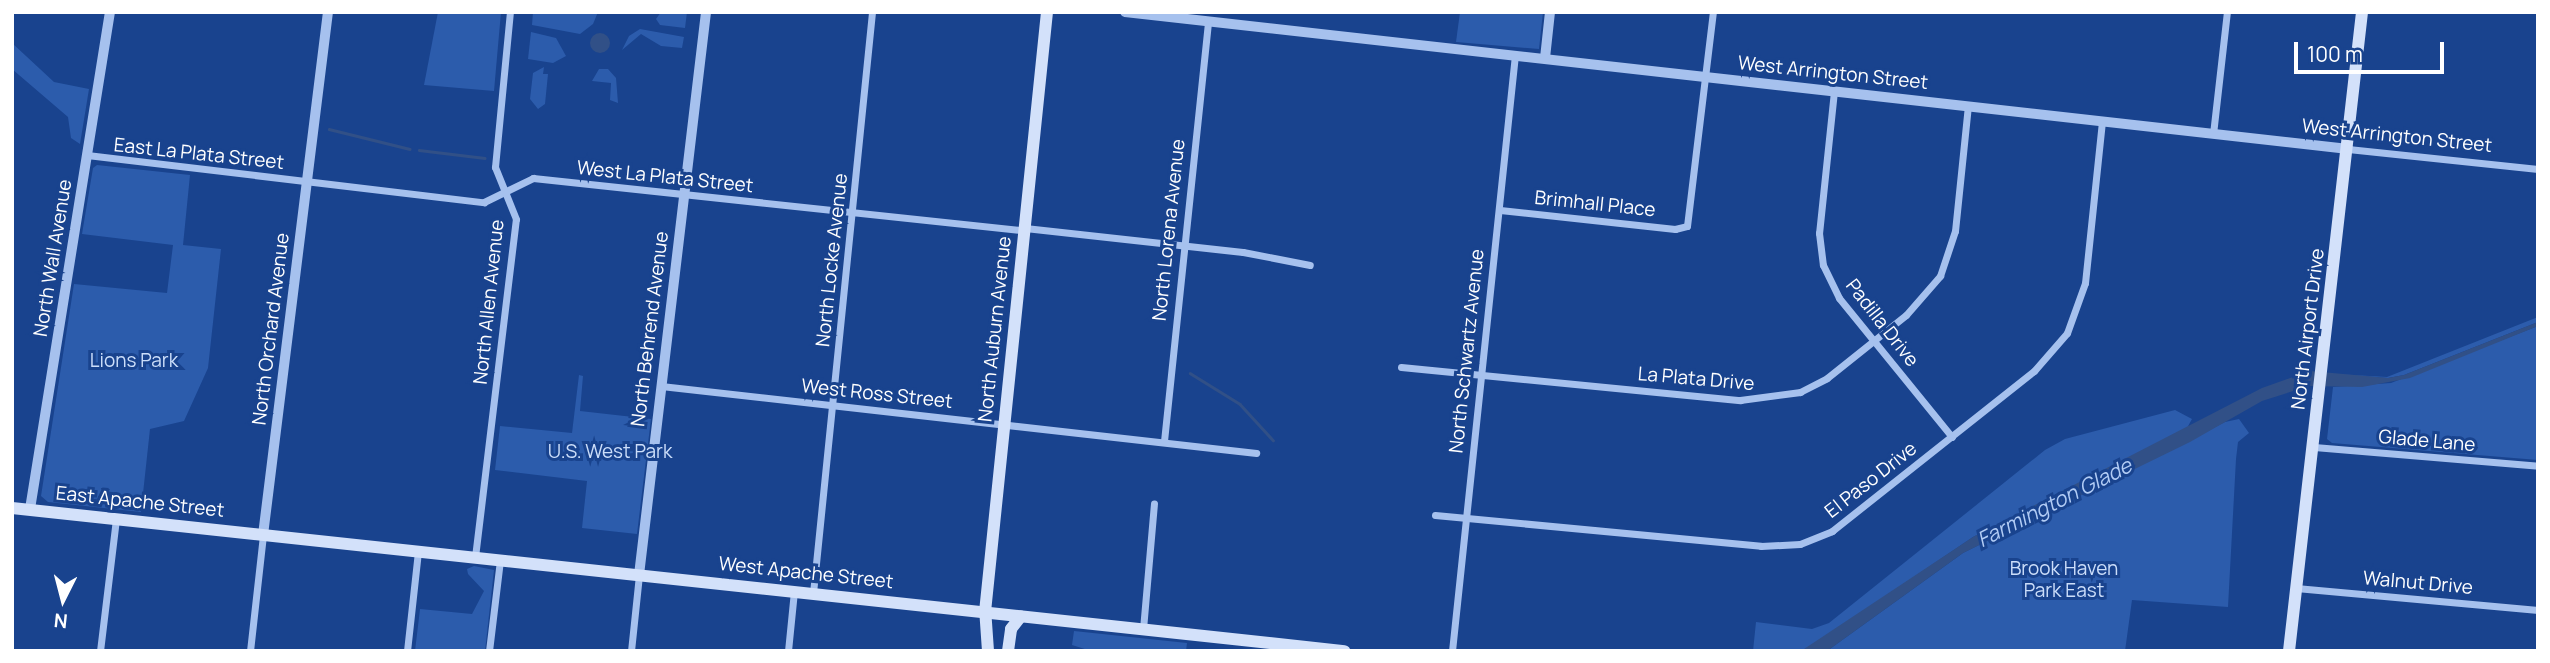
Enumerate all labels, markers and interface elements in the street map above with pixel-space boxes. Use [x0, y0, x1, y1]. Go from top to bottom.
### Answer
scale bar [2298, 28, 2448, 72]
text: 100 m [2307, 40, 2363, 68]
street label: West Arrington Street [1737, 52, 1929, 94]
street label: West Arrington Street [2301, 115, 2493, 157]
street label: East La Plata Street [113, 134, 285, 174]
street label: North Lorena Avenue [1148, 138, 1190, 322]
street label: West La Plata Street [576, 156, 754, 198]
street label: North Locke Avenue [812, 172, 852, 348]
street label: North Wall Avenue [29, 178, 77, 338]
street label: Brimhall Place [1533, 186, 1657, 222]
street label: North Allen Avenue [469, 218, 509, 386]
street label: North Behrend Avenue [627, 230, 673, 428]
street label: North Orchard Avenue [248, 232, 294, 426]
street label: North Auburn Avenue [974, 235, 1016, 423]
street label: North Airport Drive [2287, 247, 2329, 411]
street label: North Schwartz Avenue [1445, 248, 1489, 454]
street label: Padilla Drive [1841, 275, 1923, 371]
park label: Lions Park [90, 350, 178, 372]
street label: La Plata Drive [1637, 363, 1755, 395]
street label: West Ross Street [800, 375, 954, 413]
street label: Glade Lane [2378, 425, 2476, 457]
street label: El Paso Drive [1821, 437, 1921, 523]
park label: U.S. West Park [548, 441, 672, 463]
water label: Farmington Glade [1972, 452, 2136, 552]
street label: East Apache Street [55, 482, 225, 522]
street label: West Apache Street [718, 552, 894, 594]
park label: Brook Haven Park East [2010, 558, 2118, 602]
north arrow [28, 565, 98, 635]
street label: Walnut Drive [2362, 567, 2474, 599]
text: N [53, 607, 69, 635]

